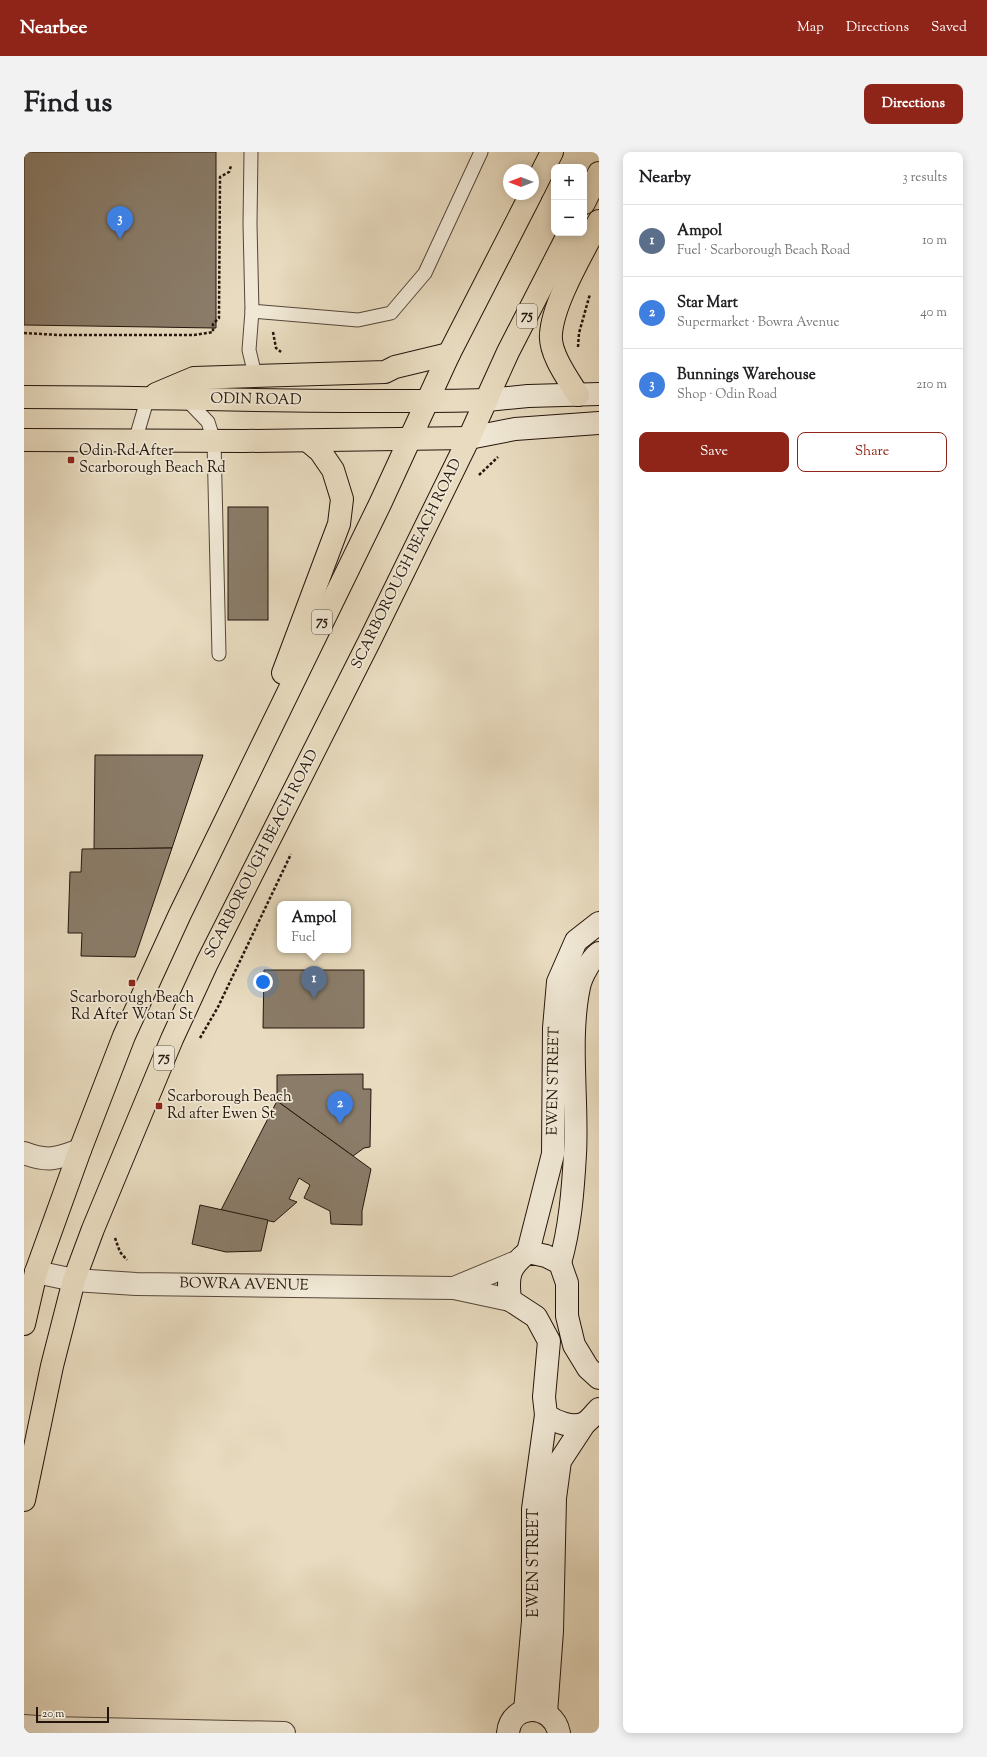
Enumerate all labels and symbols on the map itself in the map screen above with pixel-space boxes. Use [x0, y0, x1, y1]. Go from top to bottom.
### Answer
north arrow [503, 164, 539, 200]
pin: 3 [107, 206, 133, 239]
road number: 75 [517, 304, 537, 328]
street label: ODIN ROAD [210, 389, 302, 411]
place label: Odin Rd After Scarborough Beach Rd [79, 441, 226, 479]
marker: Odin Rd After Scarborough Beach Rd [66, 455, 76, 465]
street label: SCARBOROUGH BEACH ROAD [347, 455, 467, 673]
road number: 75 [312, 610, 332, 634]
street label: SCARBOROUGH BEACH ROAD [200, 746, 324, 962]
pin: 1 [301, 966, 327, 999]
your location [253, 972, 273, 992]
marker: Scarborough Beach Rd After Wotan St [127, 978, 137, 988]
place label: Scarborough Beach Rd After Wotan St [70, 988, 195, 1026]
street label: EWEN STREET [543, 1026, 565, 1136]
road number: 75 [154, 1046, 174, 1070]
place label: Scarborough Beach Rd after Ewen St [167, 1087, 292, 1125]
pin: 2 [327, 1091, 353, 1124]
marker: Scarborough Beach Rd after Ewen St [154, 1101, 164, 1111]
street label: BOWRA AVENUE [179, 1273, 309, 1297]
street label: EWEN STREET [524, 1508, 545, 1617]
scale bar [36, 1705, 109, 1724]

